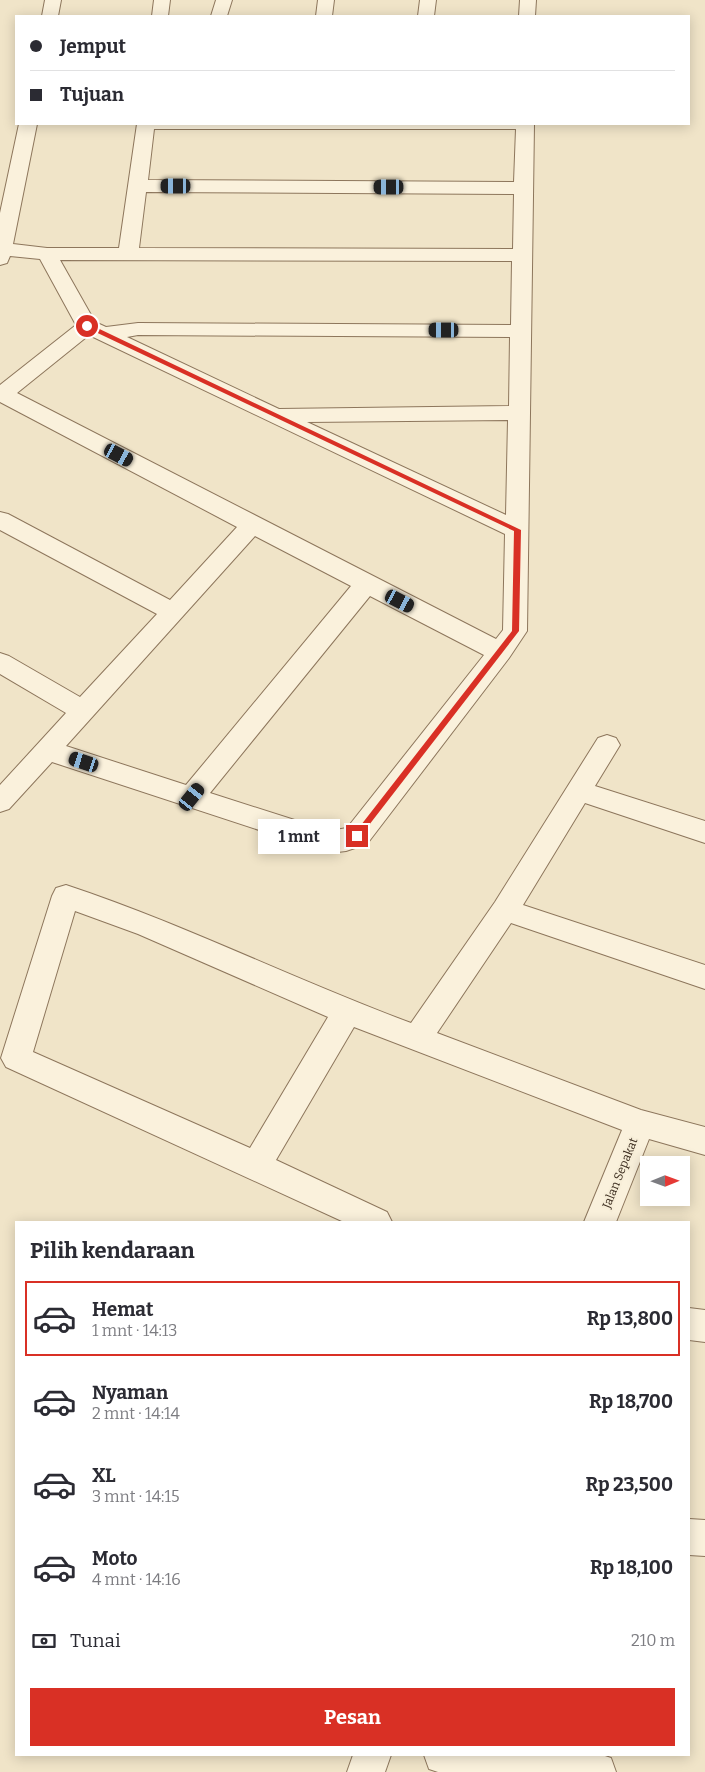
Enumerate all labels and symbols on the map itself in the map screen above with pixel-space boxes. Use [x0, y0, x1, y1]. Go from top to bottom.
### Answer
car [161, 179, 191, 194]
car [374, 180, 404, 195]
route start [76, 315, 98, 337]
car [429, 323, 459, 338]
car [102, 441, 135, 469]
car [383, 588, 416, 614]
car [67, 750, 100, 774]
car [176, 781, 207, 813]
callout: 1 mnt [257, 818, 340, 854]
route end [346, 825, 368, 847]
street label: Jalan Sepakat [599, 1135, 641, 1211]
north arrow [640, 1156, 690, 1206]

